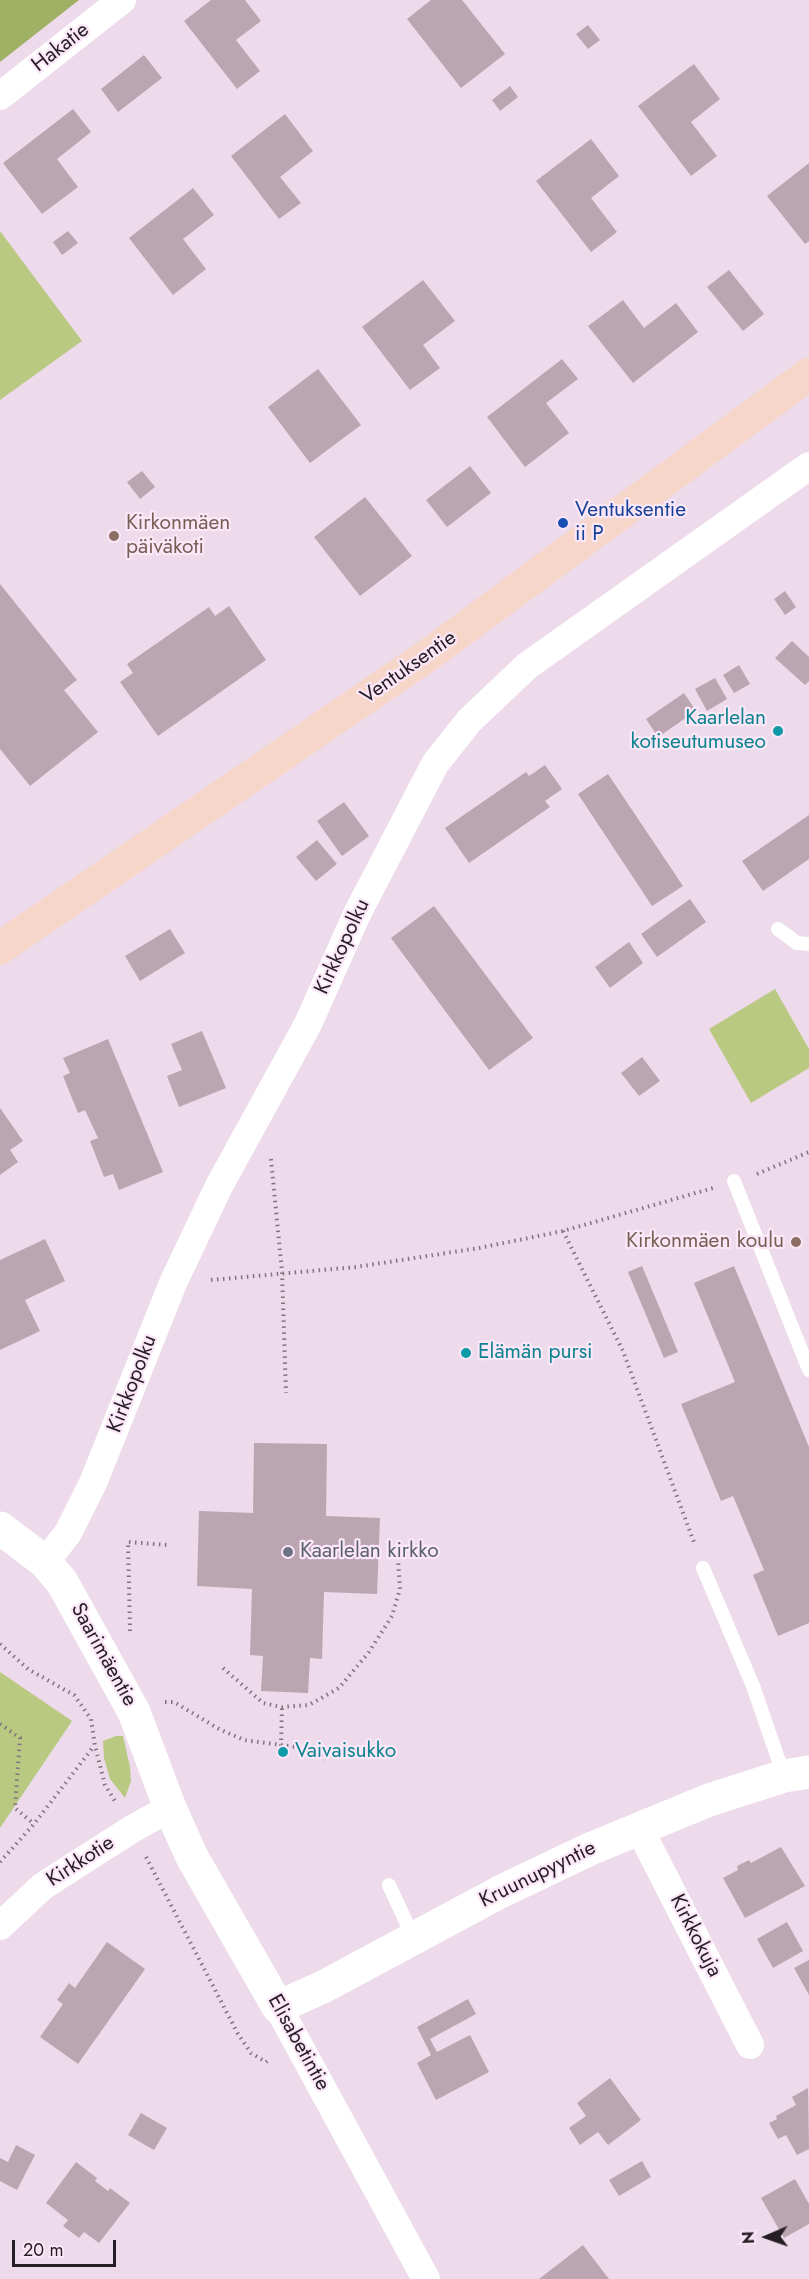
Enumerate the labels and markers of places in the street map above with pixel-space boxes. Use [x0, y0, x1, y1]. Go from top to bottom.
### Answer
place label: Ventuksentie ii P [575, 498, 686, 548]
place label: Kirkonmäen päiväkoti [126, 511, 230, 561]
marker: Ventuksentie ii P [556, 516, 570, 530]
marker: Kirkonmäen päiväkoti [107, 529, 121, 543]
place label: Kaarlelan kotiseutumuseo [631, 706, 766, 756]
marker: Kaarlelan kotiseutumuseo [771, 724, 785, 738]
place label: Kirkonmäen koulu [626, 1229, 784, 1255]
marker: Kirkonmäen koulu [789, 1235, 803, 1249]
place label: Elämän pursi [478, 1340, 593, 1366]
marker: Elämän pursi [459, 1346, 473, 1360]
place label: Kaarlelan kirkko [300, 1539, 439, 1565]
marker: Kaarlelan kirkko [281, 1545, 295, 1559]
place label: Vaivaisukko [295, 1739, 396, 1765]
marker: Vaivaisukko [276, 1745, 290, 1759]

